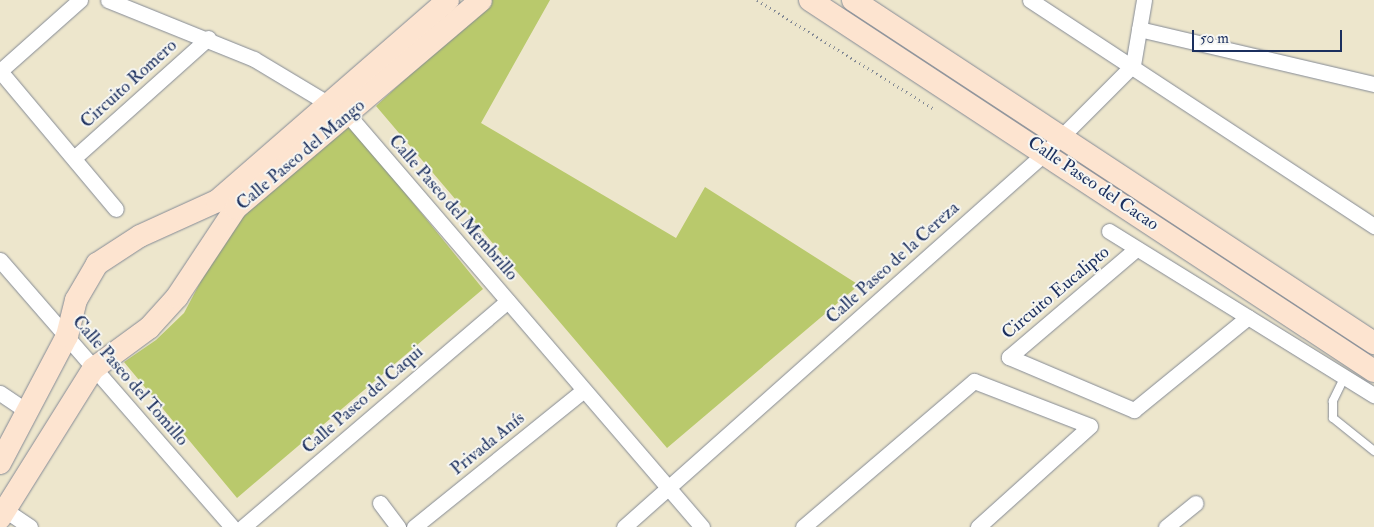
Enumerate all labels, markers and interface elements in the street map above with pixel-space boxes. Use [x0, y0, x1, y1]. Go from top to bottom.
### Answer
scale bar [1194, 20, 1344, 52]
text: 50 m [1200, 29, 1229, 48]
street label: Circuito Romero [76, 35, 182, 133]
street label: Calle Paseo del Mango [232, 95, 370, 215]
street label: Calle Paseo del Membrillo [384, 131, 522, 285]
street label: Calle Paseo del Cacao [1023, 132, 1163, 236]
street label: Calle Paseo de la Cereza [822, 198, 964, 328]
street label: Circuito Eucalipto [998, 242, 1114, 344]
street label: Calle Paseo del Tomillo [68, 311, 192, 451]
street label: Calle Paseo del Caqui [298, 342, 428, 458]
street label: Privada Anís [447, 408, 529, 480]

